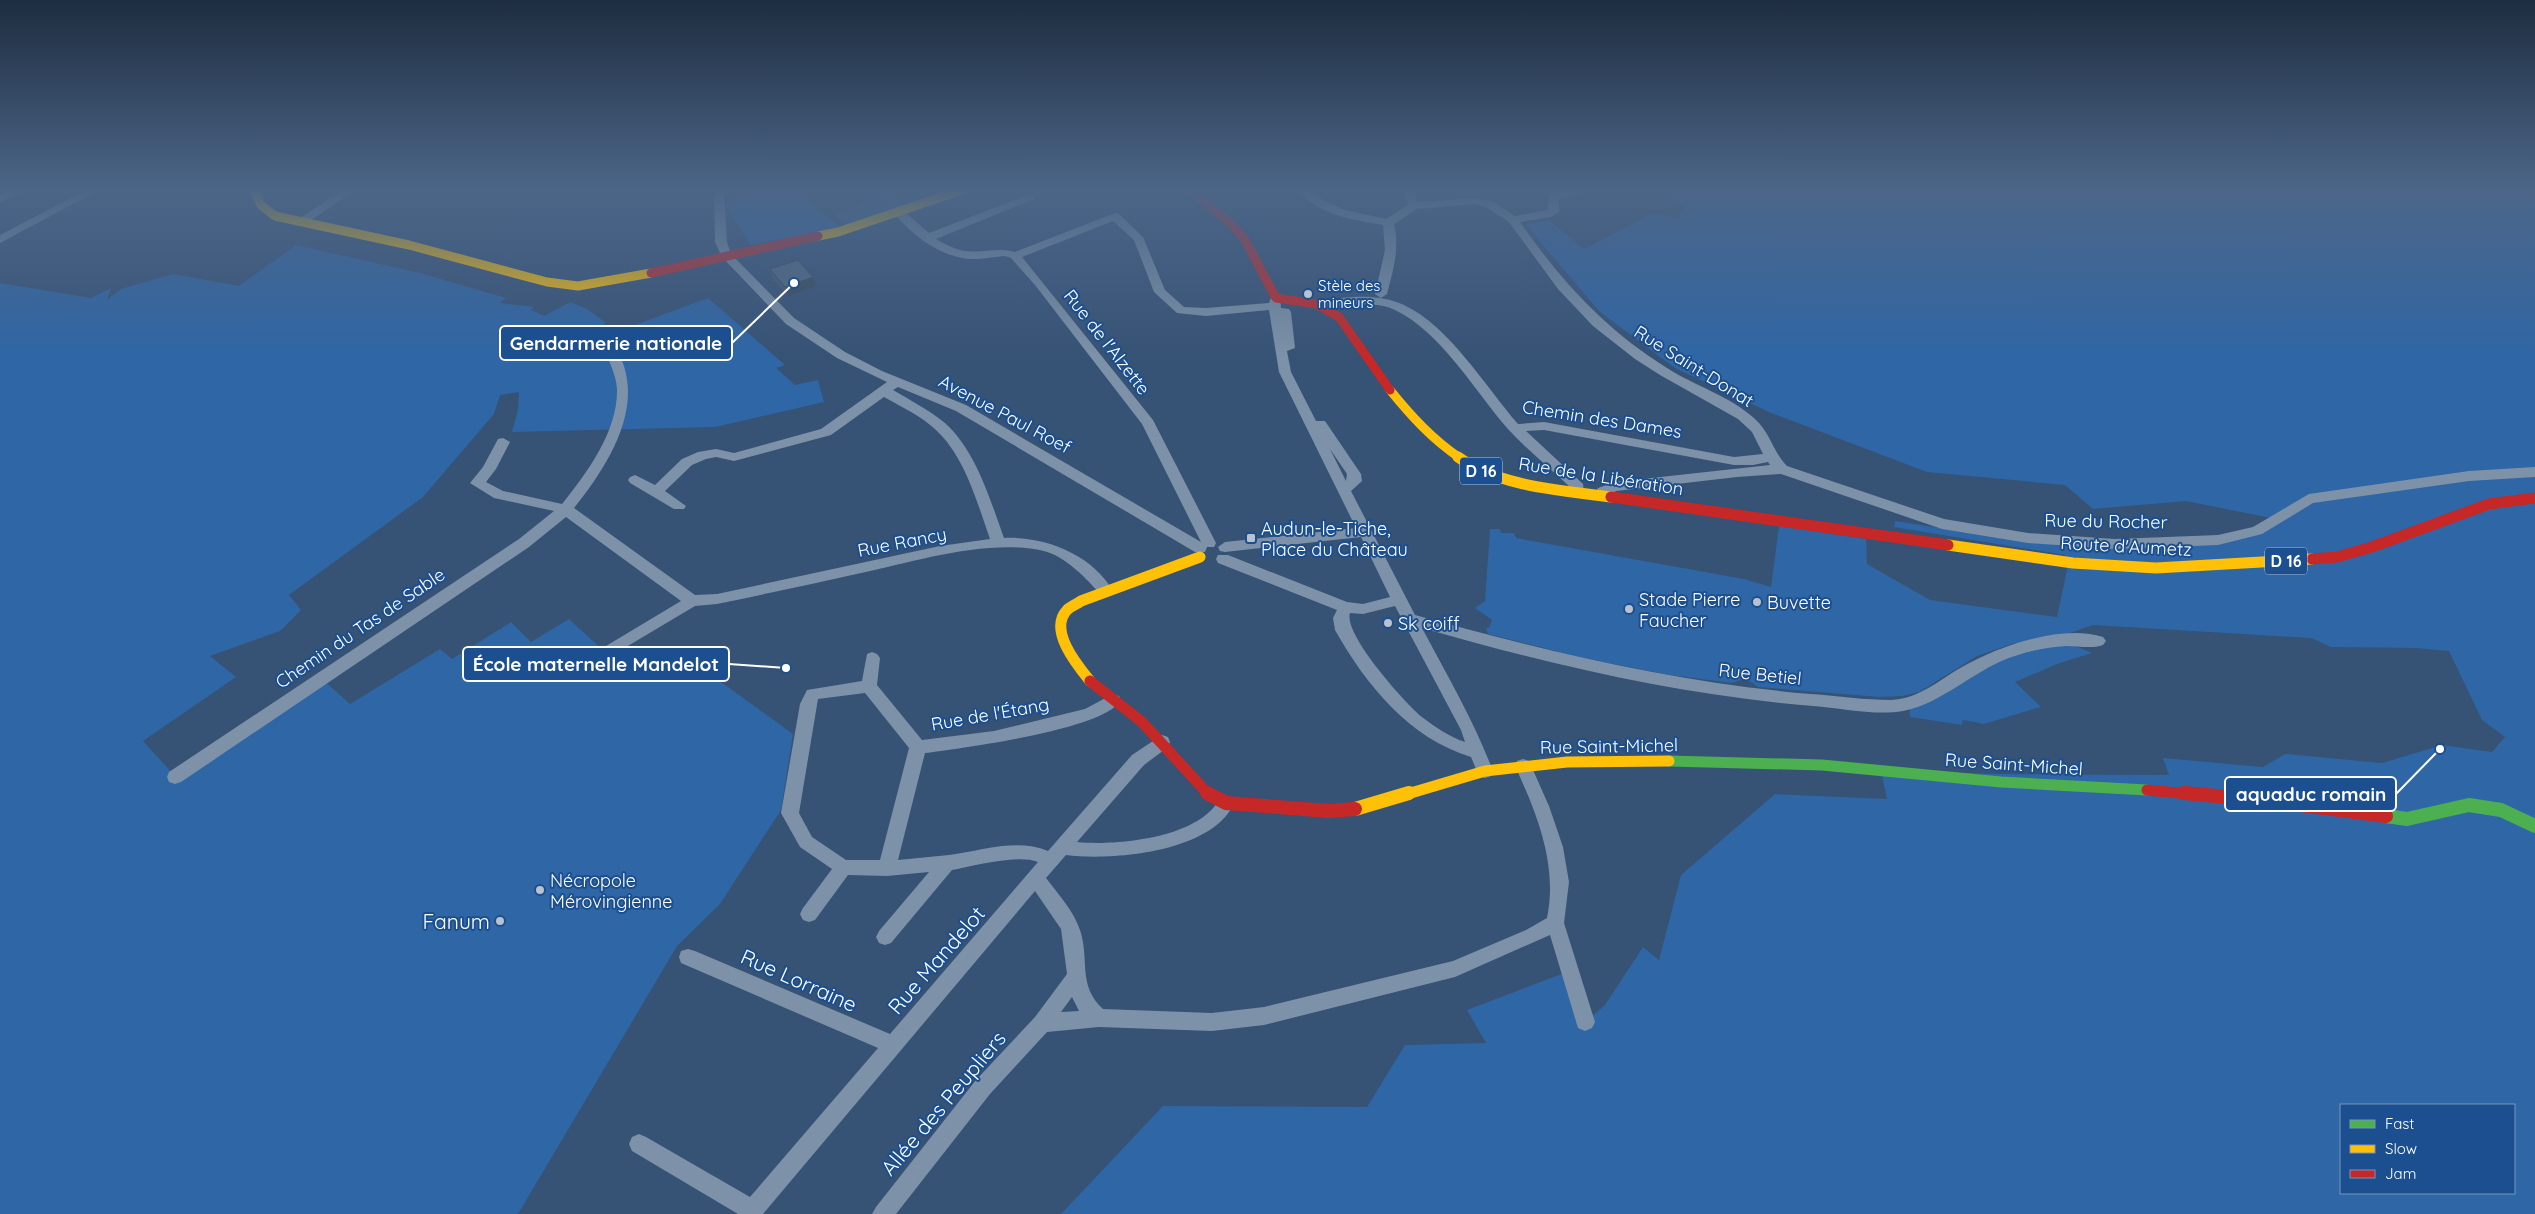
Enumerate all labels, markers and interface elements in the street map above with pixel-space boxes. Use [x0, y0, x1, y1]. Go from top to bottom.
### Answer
place label: Stèle des mineurs [1318, 276, 1380, 312]
street label: Rue de l'Alzette [1059, 285, 1155, 399]
marker: Stèle des mineurs [1302, 288, 1314, 300]
street label: Rue Saint-Donat [1630, 320, 1758, 412]
callout: Gendarmerie nationale [500, 326, 732, 360]
text: Gendarmerie nationale [510, 331, 722, 355]
street label: Avenue Paul Roef [935, 369, 1076, 459]
street label: Chemin des Dames [1521, 395, 1683, 443]
street label: Rue de la Libération [1517, 452, 1685, 500]
road number: D 16 [1460, 458, 1502, 484]
street label: Rue du Rocher [2044, 508, 2168, 534]
place label: Audun-le-Tiche, Place du Château [1261, 517, 1408, 561]
street label: Rue Rancy [856, 522, 948, 562]
street label: Route d'Aumetz [2060, 531, 2192, 561]
marker: Audun-le-Tiche, Place du Château [1245, 532, 1257, 544]
road number: D 16 [2265, 548, 2307, 574]
street label: Chemin du Tas de Sable [271, 563, 449, 693]
place label: Stade Pierre Faucher [1639, 588, 1741, 632]
place label: Buvette [1767, 591, 1831, 614]
marker: Buvette [1751, 596, 1763, 608]
marker: Stade Pierre Faucher [1623, 603, 1635, 615]
place label: Sk coiff [1398, 612, 1460, 635]
marker: Sk coiff [1382, 617, 1394, 629]
callout: École maternelle Mandelot [463, 647, 729, 681]
text: École maternelle Mandelot [473, 652, 719, 676]
street label: Rue Betiel [1717, 658, 1803, 690]
street label: Rue de l'Étang [929, 692, 1051, 736]
street label: Rue Saint-Michel [1540, 733, 1678, 759]
street label: Rue Saint-Michel [1944, 748, 2084, 780]
callout: aquaduc romain [2225, 777, 2396, 811]
text: aquaduc romain [2236, 782, 2386, 806]
place label: Nécropole Mérovingienne [550, 869, 672, 913]
marker: Nécropole Mérovingienne [534, 884, 546, 896]
street label: Rue Mandelot [882, 901, 990, 1019]
place label: Fanum [423, 908, 490, 934]
marker: Fanum [494, 915, 506, 927]
street label: Rue Lorraine [737, 943, 861, 1017]
street label: Allée des Peupliers [875, 1025, 1011, 1181]
legend [2340, 1104, 2515, 1194]
text: Fast [2385, 1114, 2414, 1133]
text: Slow [2385, 1139, 2417, 1158]
text: Jam [2385, 1164, 2416, 1183]

